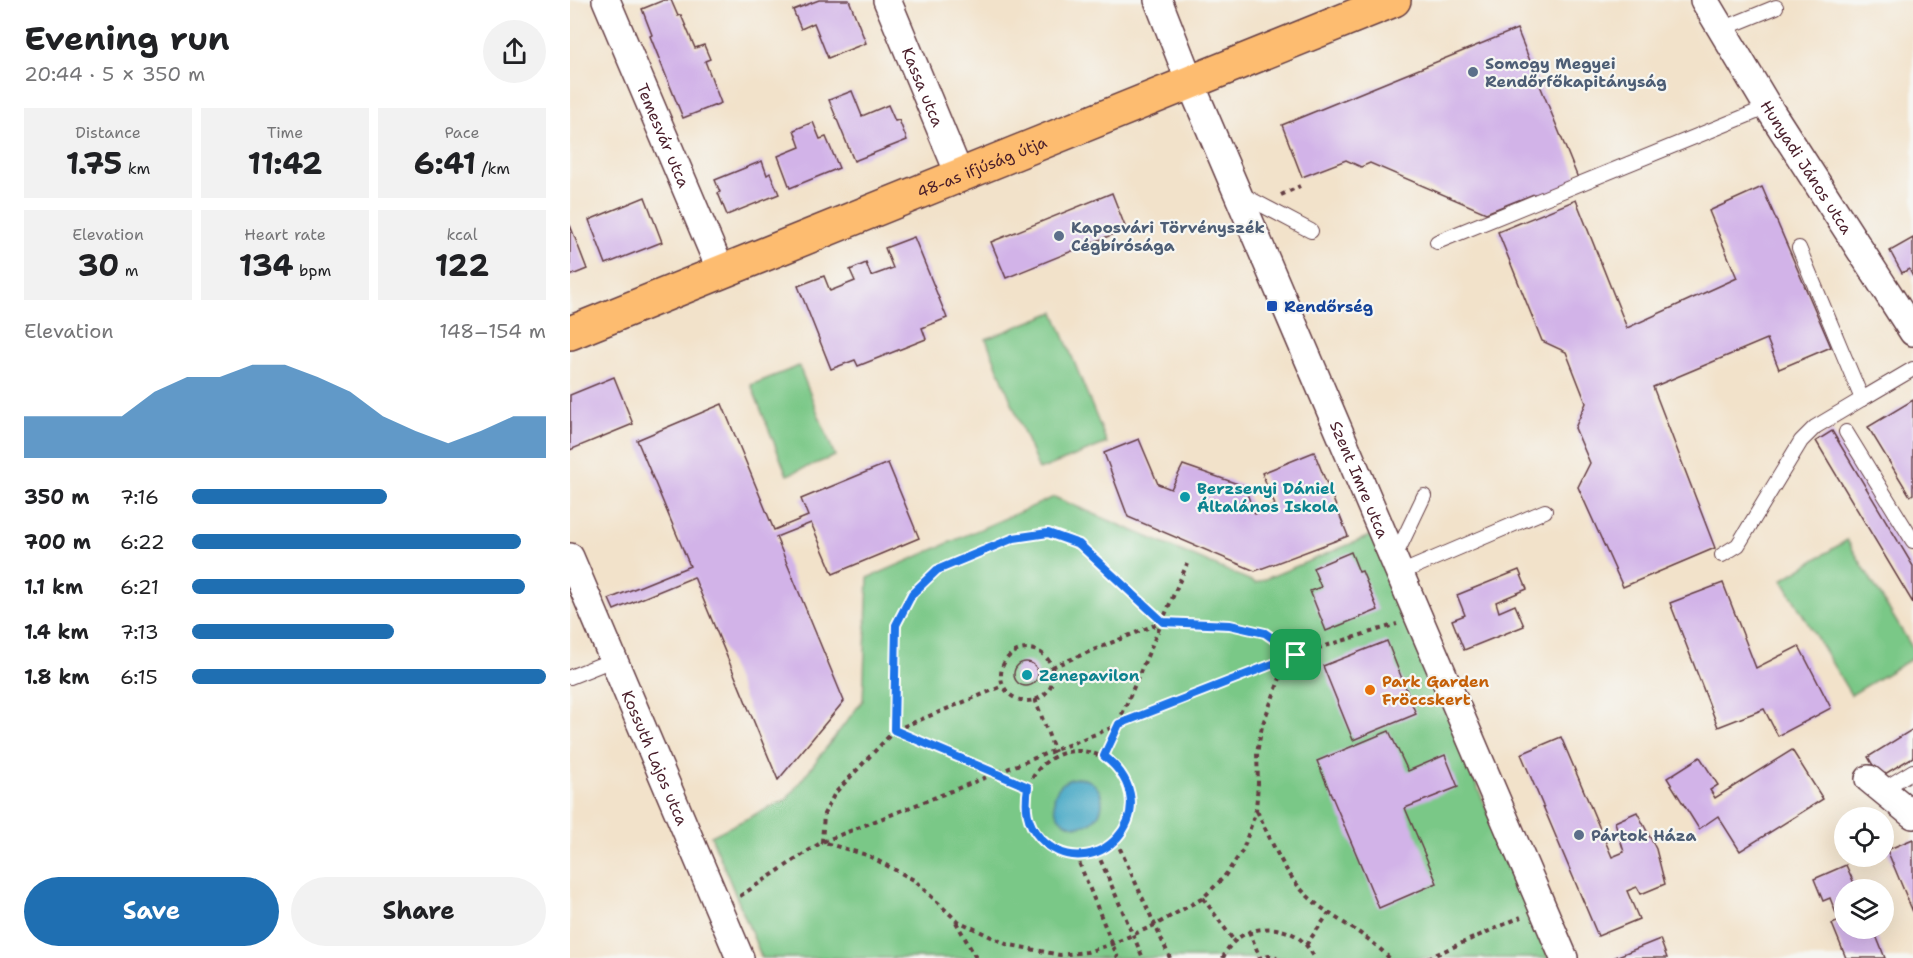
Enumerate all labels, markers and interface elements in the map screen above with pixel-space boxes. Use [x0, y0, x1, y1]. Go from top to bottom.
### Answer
text: Evening run [24, 16, 230, 61]
button: share [483, 20, 546, 83]
street label: Kassa utca [897, 44, 948, 130]
place label: Somogy Megyei Rendőrfőkapitányság [1485, 53, 1667, 92]
text: 20:44 · 5 × 350 m [24, 61, 205, 87]
marker: Somogy Megyei Rendőrfőkapitányság [1466, 65, 1480, 79]
street label: Temesvár utca [632, 80, 694, 191]
street label: Hunyadi János utca [1755, 97, 1857, 238]
text: Distance [75, 122, 141, 143]
text: Time [267, 122, 303, 143]
text: Pace [444, 122, 480, 143]
street label: 48-as ifjúság útja [914, 131, 1050, 203]
text: 1.75 [66, 143, 122, 184]
text: 11:42 [247, 143, 323, 184]
text: 6:41 [414, 143, 476, 184]
text: km [122, 158, 150, 179]
text: /km [476, 158, 510, 179]
place label: Kaposvári Törvényszék Cégbírósága [1071, 217, 1265, 256]
text: Elevation [72, 224, 144, 245]
text: Heart rate [244, 224, 326, 245]
text: kcal [446, 224, 478, 245]
marker: Kaposvári Törvényszék Cégbírósága [1052, 229, 1066, 243]
text: 30 [77, 245, 119, 286]
text: 134 [239, 245, 294, 286]
text: 122 [435, 245, 489, 286]
text: m [119, 260, 139, 281]
text: bpm [294, 260, 331, 281]
place label: Rendőrség [1284, 296, 1373, 317]
marker: Rendőrség [1265, 299, 1279, 313]
text: Elevation [24, 318, 114, 344]
text: 148–154 m [439, 318, 546, 344]
street label: Szent Imre utca [1325, 418, 1393, 541]
place label: Berzsenyi Dániel Általános Iskola [1197, 478, 1338, 517]
text: 350 m [24, 484, 89, 510]
text: 7:16 [120, 484, 159, 510]
marker: Berzsenyi Dániel Általános Iskola [1178, 490, 1192, 504]
text: 700 m [24, 529, 91, 555]
text: 6:22 [120, 529, 165, 555]
text: 1.1 km [24, 574, 83, 600]
text: 6:21 [120, 574, 159, 600]
text: 1.4 km [24, 619, 89, 645]
text: 7:13 [120, 619, 159, 645]
pin [1270, 629, 1321, 680]
icon: arrive [1279, 638, 1312, 671]
text: 1.8 km [24, 664, 90, 690]
text: 6:15 [120, 664, 158, 690]
place label: Zenepavilon [1039, 665, 1140, 686]
marker: Zenepavilon [1020, 668, 1034, 682]
place label: Park Garden Fröccskert [1382, 671, 1490, 710]
marker: Park Garden Fröccskert [1363, 683, 1377, 697]
street label: Kossuth Lajos utca [617, 687, 693, 829]
map controls [1834, 807, 1894, 939]
button: locate [1834, 807, 1894, 867]
place label: Pártok Háza [1591, 825, 1696, 846]
marker: Pártok Háza [1572, 828, 1586, 842]
button: Save [24, 877, 279, 946]
button: Share [291, 877, 546, 946]
button: layers [1834, 879, 1894, 939]

